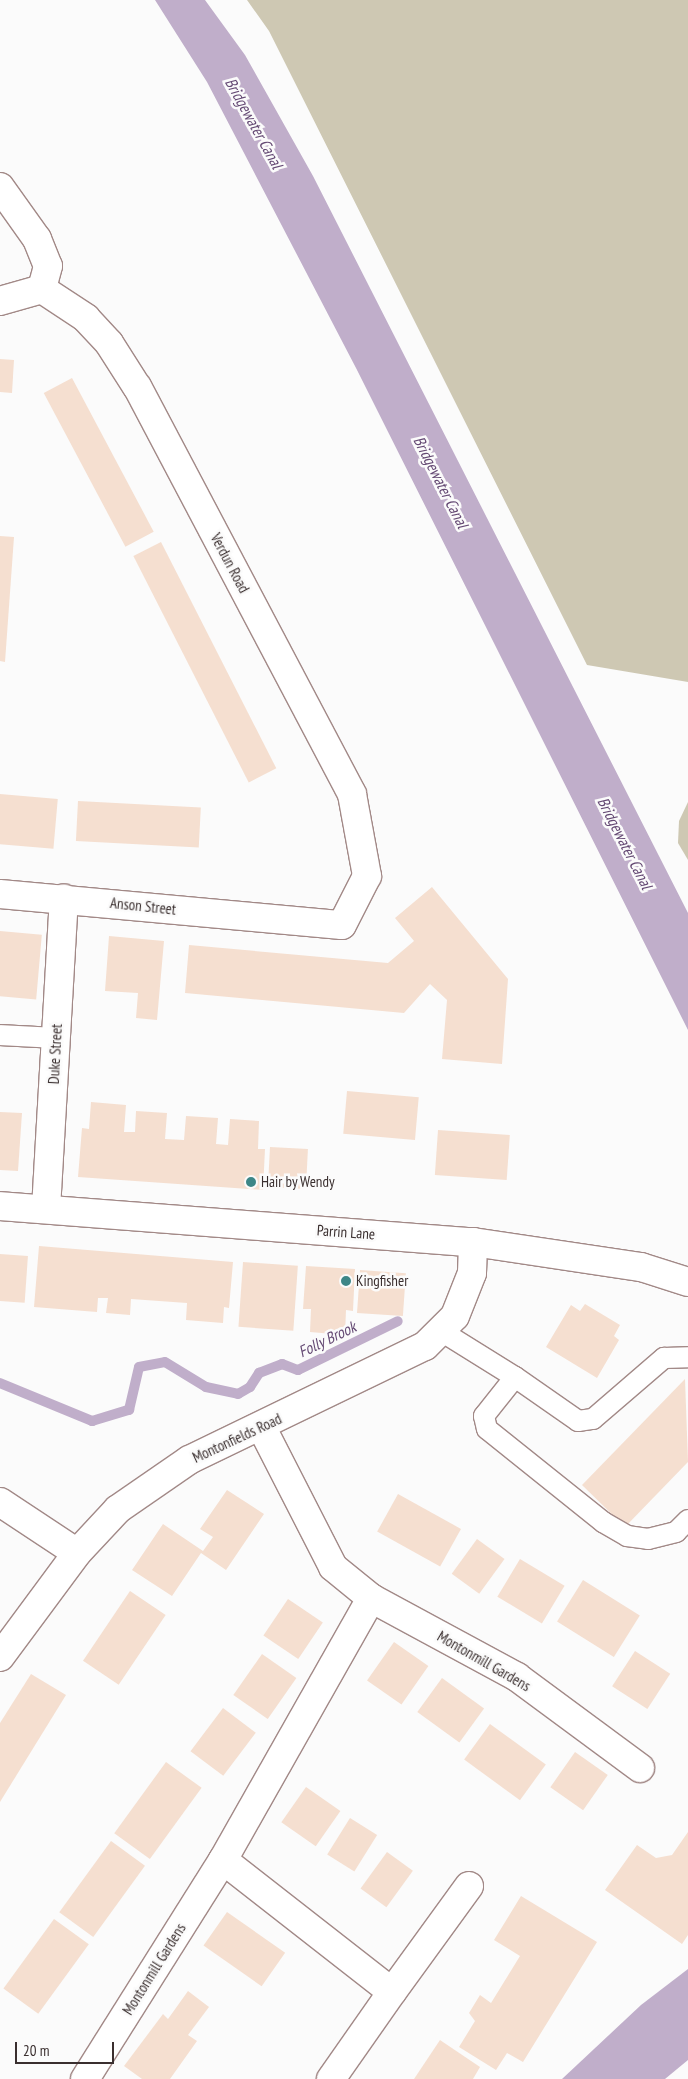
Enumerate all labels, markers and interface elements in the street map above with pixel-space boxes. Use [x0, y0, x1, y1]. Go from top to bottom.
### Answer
water label: Bridgewater Canal [221, 74, 287, 172]
water label: Bridgewater Canal [410, 433, 472, 531]
street label: Verdun Road [207, 530, 253, 596]
water label: Bridgewater Canal [594, 794, 656, 892]
street label: Anson Street [109, 894, 177, 918]
street label: Duke Street [44, 1023, 66, 1085]
place label: Hair by Wendy [261, 1173, 335, 1191]
marker: Hair by Wendy [245, 1176, 257, 1188]
street label: Parrin Lane [316, 1221, 376, 1243]
place label: Kingfisher [356, 1272, 408, 1290]
marker: Kingfisher [340, 1275, 352, 1287]
water label: Folly Brook [295, 1317, 359, 1361]
street label: Montonfields Road [190, 1410, 284, 1466]
street label: Montonmill Gardens [434, 1627, 534, 1695]
street label: Montonmill Gardens [119, 1920, 189, 2018]
scale bar [18, 2032, 116, 2064]
text: 20 m [23, 2041, 49, 2060]

